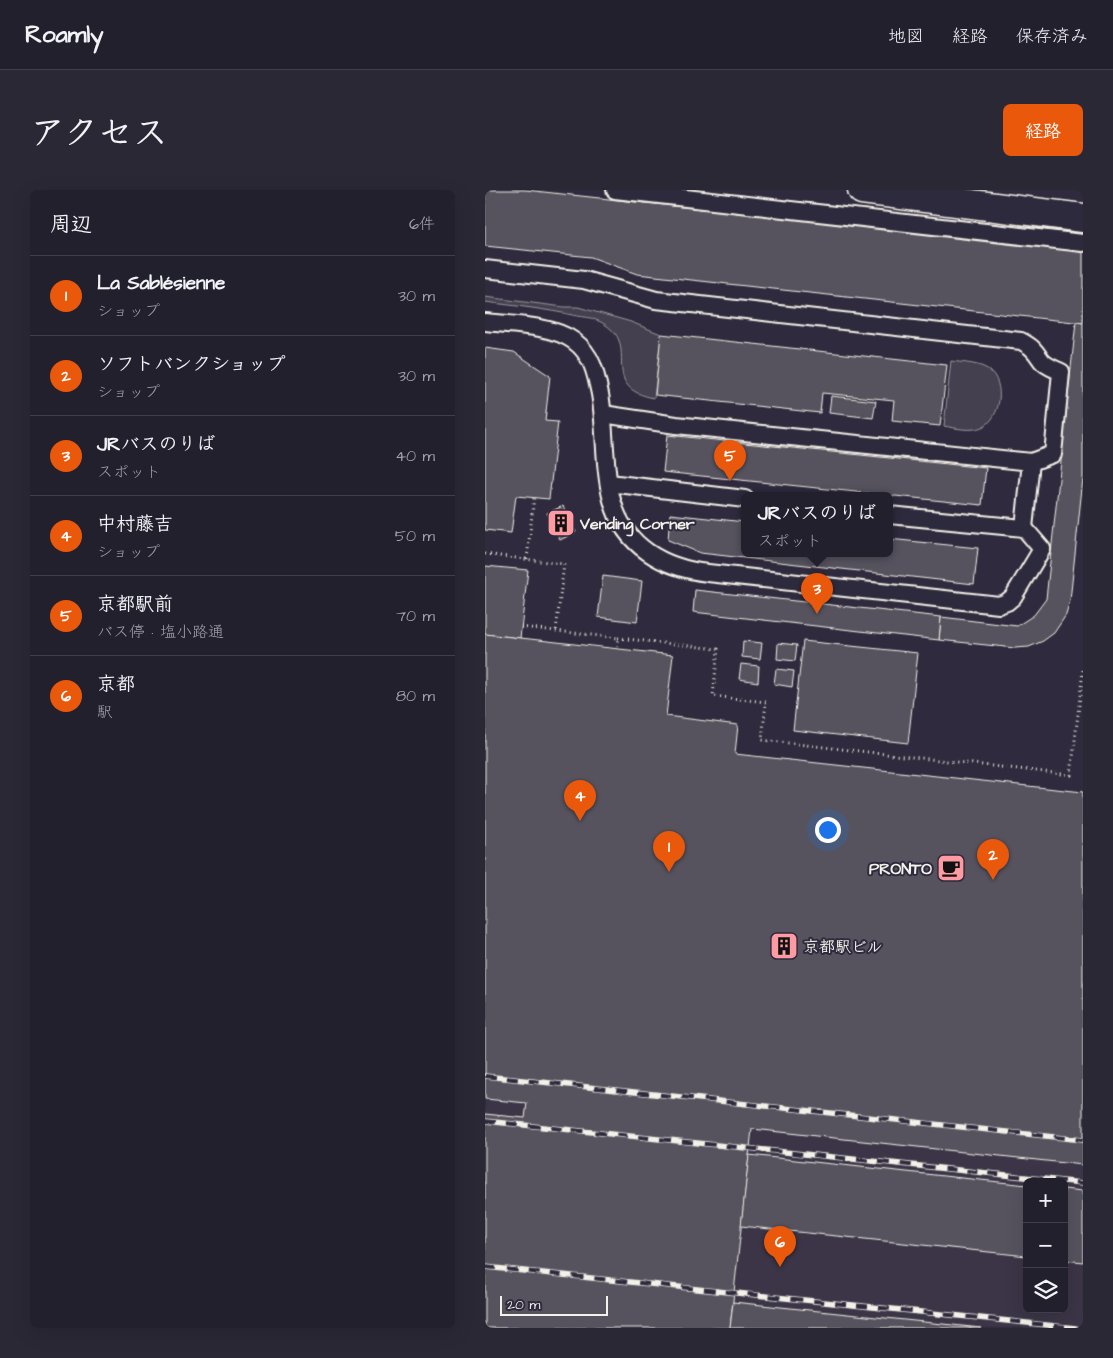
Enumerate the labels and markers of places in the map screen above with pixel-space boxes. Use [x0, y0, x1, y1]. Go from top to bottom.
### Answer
pin: 5 [714, 440, 746, 481]
building icon: Vending Corner [546, 508, 576, 538]
place label: Vending Corner [579, 513, 695, 537]
pin: 3 [801, 573, 833, 614]
pin: 4 [564, 780, 596, 821]
pin: 1 [653, 831, 685, 872]
pin: 2 [977, 839, 1009, 880]
cafe icon: PRONTO [936, 853, 966, 883]
place label: PRONTO [869, 858, 932, 880]
building icon: 京都駅ビル [769, 931, 799, 961]
place label: 京都駅ビル [803, 936, 883, 958]
pin: 6 [764, 1226, 796, 1267]

